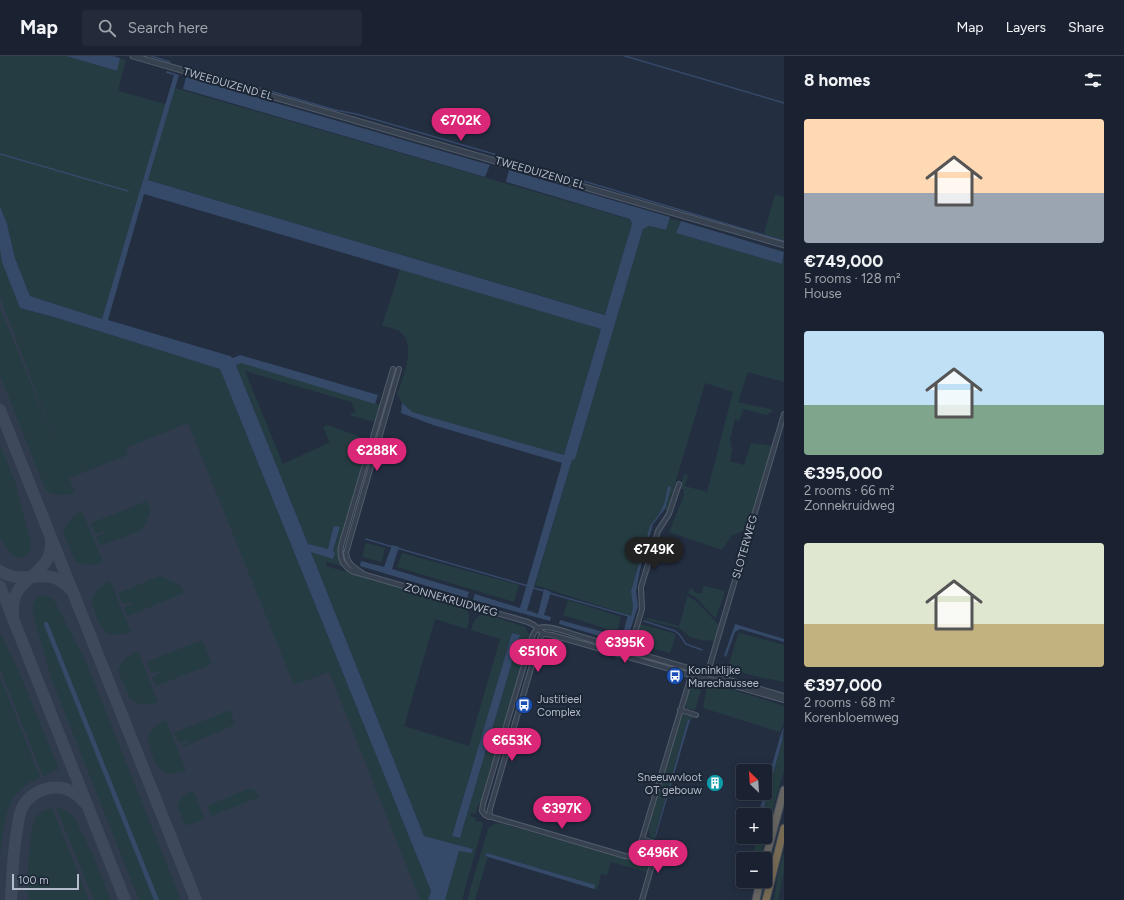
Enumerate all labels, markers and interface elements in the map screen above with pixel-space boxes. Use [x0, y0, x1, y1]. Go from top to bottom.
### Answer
search box [82, 10, 362, 46]
text: Map [20, 16, 58, 39]
icon: search [96, 17, 118, 39]
text: Search here [128, 19, 208, 37]
text: Map [956, 19, 984, 36]
text: Layers [1006, 19, 1046, 36]
text: Share [1068, 19, 1104, 36]
street label: TWEEDUIZEND EL [182, 65, 275, 103]
icon: filters [1082, 69, 1104, 91]
text: 8 homes [804, 70, 870, 90]
pin: €702K [433, 108, 489, 142]
text: €702K [441, 113, 481, 128]
icon: home [918, 145, 990, 217]
street label: TWEEDUIZEND EL [494, 154, 587, 192]
text: €749,000 [804, 251, 883, 271]
text: 5 rooms · 128 m² [804, 271, 901, 286]
text: House [804, 286, 842, 301]
icon: home [918, 357, 990, 429]
pin: €288K [349, 438, 405, 472]
text: €288K [356, 443, 398, 458]
text: €395,000 [804, 463, 882, 483]
text: 2 rooms · 66 m² [804, 483, 894, 498]
text: Zonnekruidweg [804, 498, 895, 513]
street label: SLOTERWEG [730, 514, 760, 580]
pin: €749K [626, 537, 682, 571]
text: €749K [634, 542, 674, 557]
icon: home [918, 569, 990, 641]
street label: ZONNEKRUIDWEG [403, 580, 499, 620]
pin: €395K [597, 630, 653, 664]
text: €395K [605, 635, 645, 650]
pin: €510K [510, 639, 566, 673]
text: €510K [518, 644, 558, 659]
place label: Koninklijke Marechaussee [688, 664, 759, 690]
bus stop icon: Koninklijke Marechaussee [665, 666, 685, 686]
text: €397,000 [804, 675, 882, 695]
place label: Justitieel Complex [537, 693, 582, 719]
bus stop icon: Justitieel Complex [514, 695, 534, 715]
text: 2 rooms · 68 m² [804, 695, 895, 710]
text: Korenbloemweg [804, 710, 899, 725]
pin: €653K [484, 728, 540, 762]
text: €653K [492, 733, 532, 748]
north arrow [736, 764, 772, 800]
map controls [736, 764, 772, 888]
place label: Sneeuwvloot OT gebouw [637, 771, 702, 797]
building icon: Sneeuwvloot OT gebouw [705, 773, 725, 793]
pin: €397K [534, 796, 590, 830]
text: €397K [542, 801, 582, 816]
button: + [736, 808, 772, 844]
pin: €496K [630, 840, 686, 874]
text: €496K [637, 845, 679, 860]
button: − [736, 852, 772, 888]
scale bar [12, 872, 79, 891]
text: 100 m [18, 874, 49, 887]

